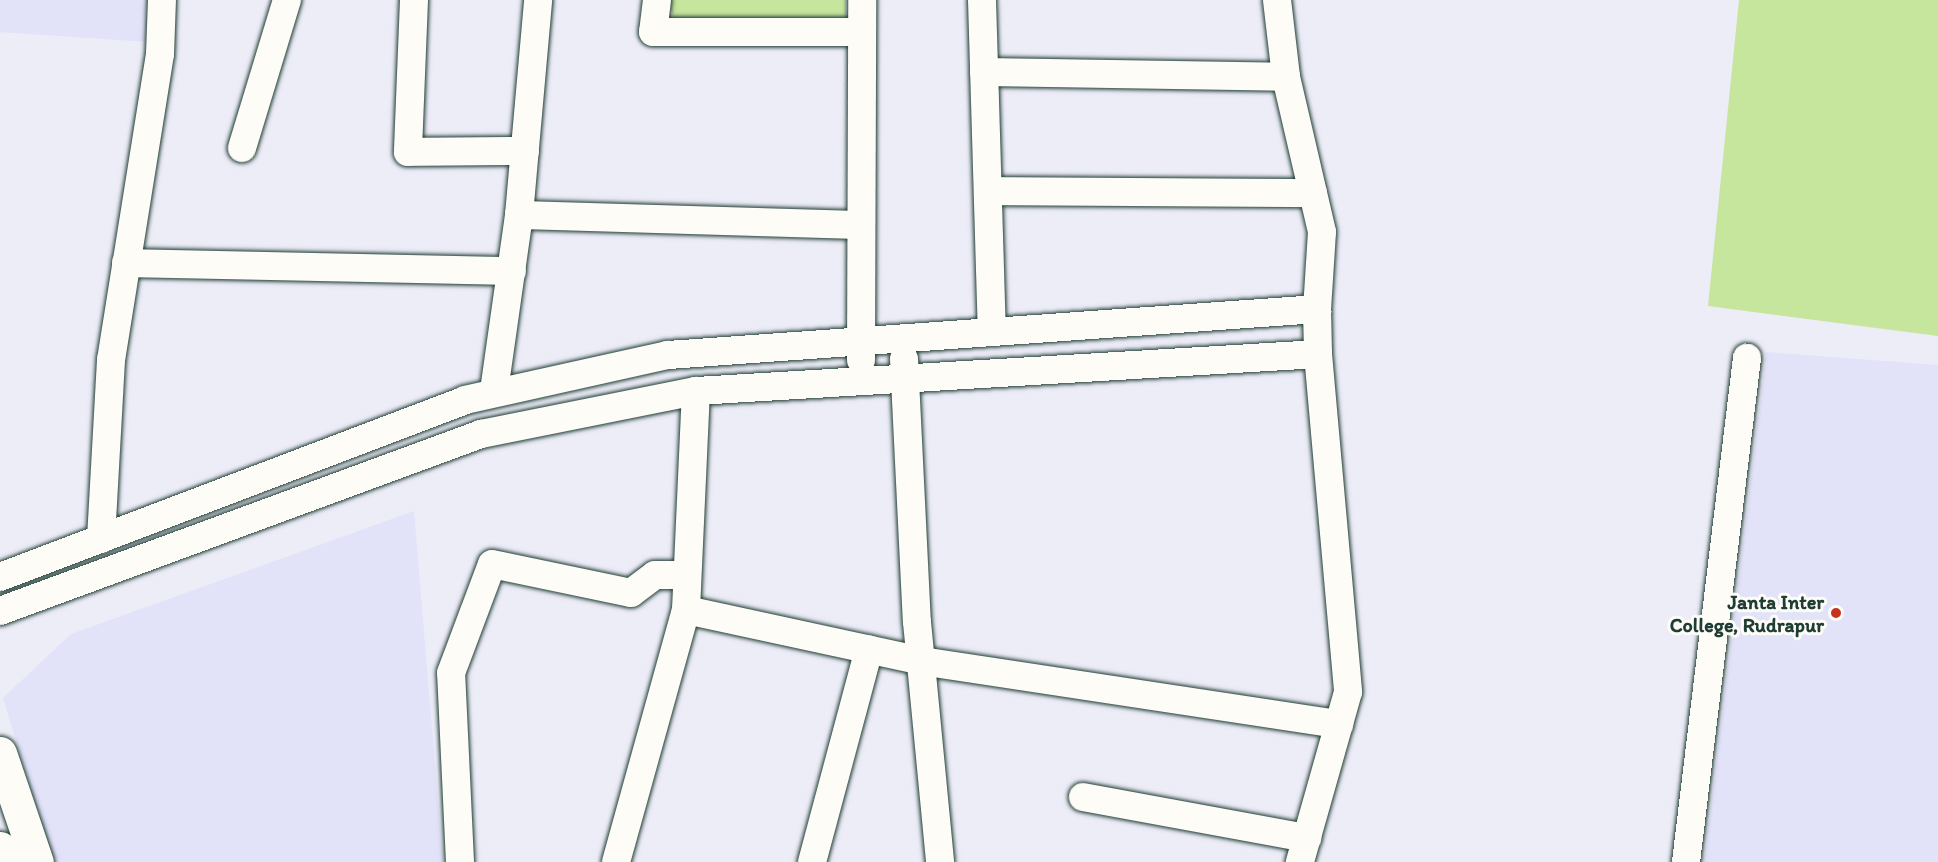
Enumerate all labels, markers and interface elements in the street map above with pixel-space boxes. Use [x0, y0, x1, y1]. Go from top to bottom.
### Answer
place label: Janta Inter College, Rudrapur [1670, 590, 1824, 637]
marker: Janta Inter College, Rudrapur [1829, 606, 1843, 620]

